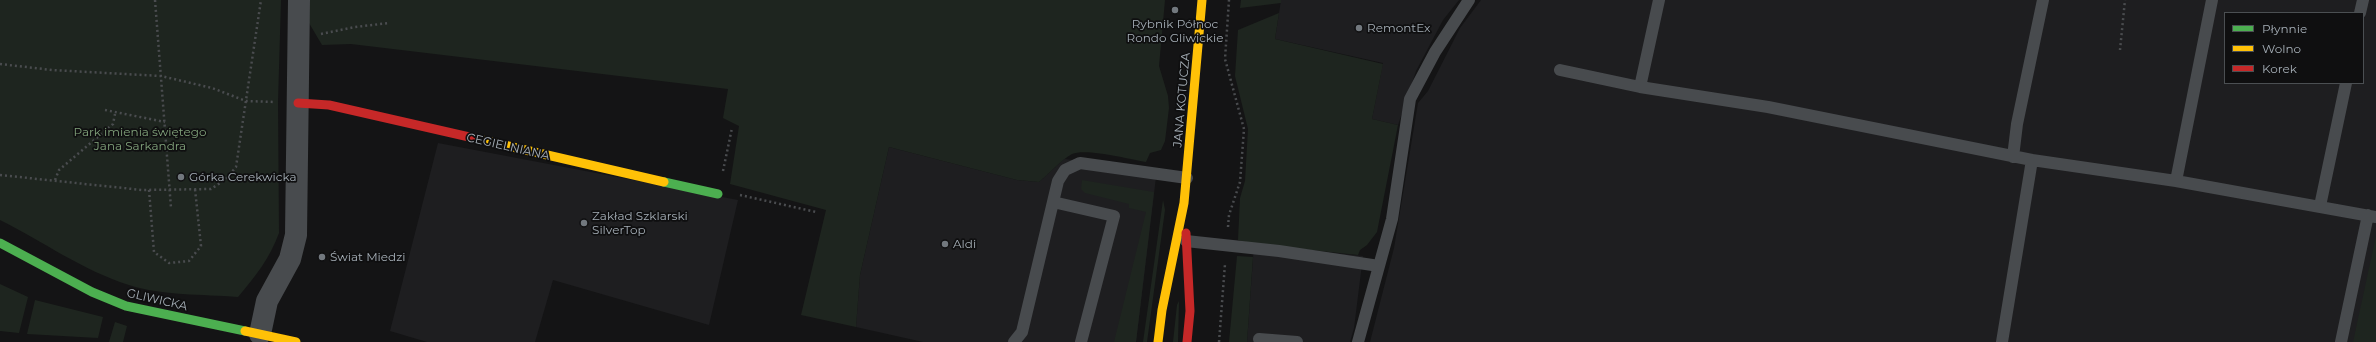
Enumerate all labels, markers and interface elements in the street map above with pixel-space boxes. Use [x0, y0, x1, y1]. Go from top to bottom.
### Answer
marker: Rybnik Północ Rondo Gliwickie [1170, 5, 1180, 15]
legend [2224, 12, 2364, 84]
place label: Rybnik Północ Rondo Gliwickie [1127, 17, 1223, 45]
place label: RemontEx [1367, 21, 1430, 35]
text: Płynnie [2262, 21, 2307, 36]
marker: RemontEx [1354, 23, 1364, 33]
text: Wolno [2262, 41, 2301, 56]
street label: JANA KOTUCZA [1171, 52, 1193, 148]
text: Korek [2262, 61, 2297, 76]
park label: Park imienia świętego Jana Sarkandra [74, 125, 206, 153]
street label: CEGIELNIANA [465, 130, 551, 164]
place label: Górka Cerekwicka [189, 170, 297, 184]
marker: Górka Cerekwicka [176, 172, 186, 182]
place label: Zakład Szklarski SilverTop [592, 209, 688, 237]
marker: Zakład Szklarski SilverTop [579, 218, 589, 228]
place label: Aldi [953, 237, 976, 251]
marker: Aldi [940, 239, 950, 249]
place label: Świat Miedzi [330, 250, 406, 264]
marker: Świat Miedzi [317, 252, 327, 262]
street label: GLIWICKA [125, 286, 189, 314]

